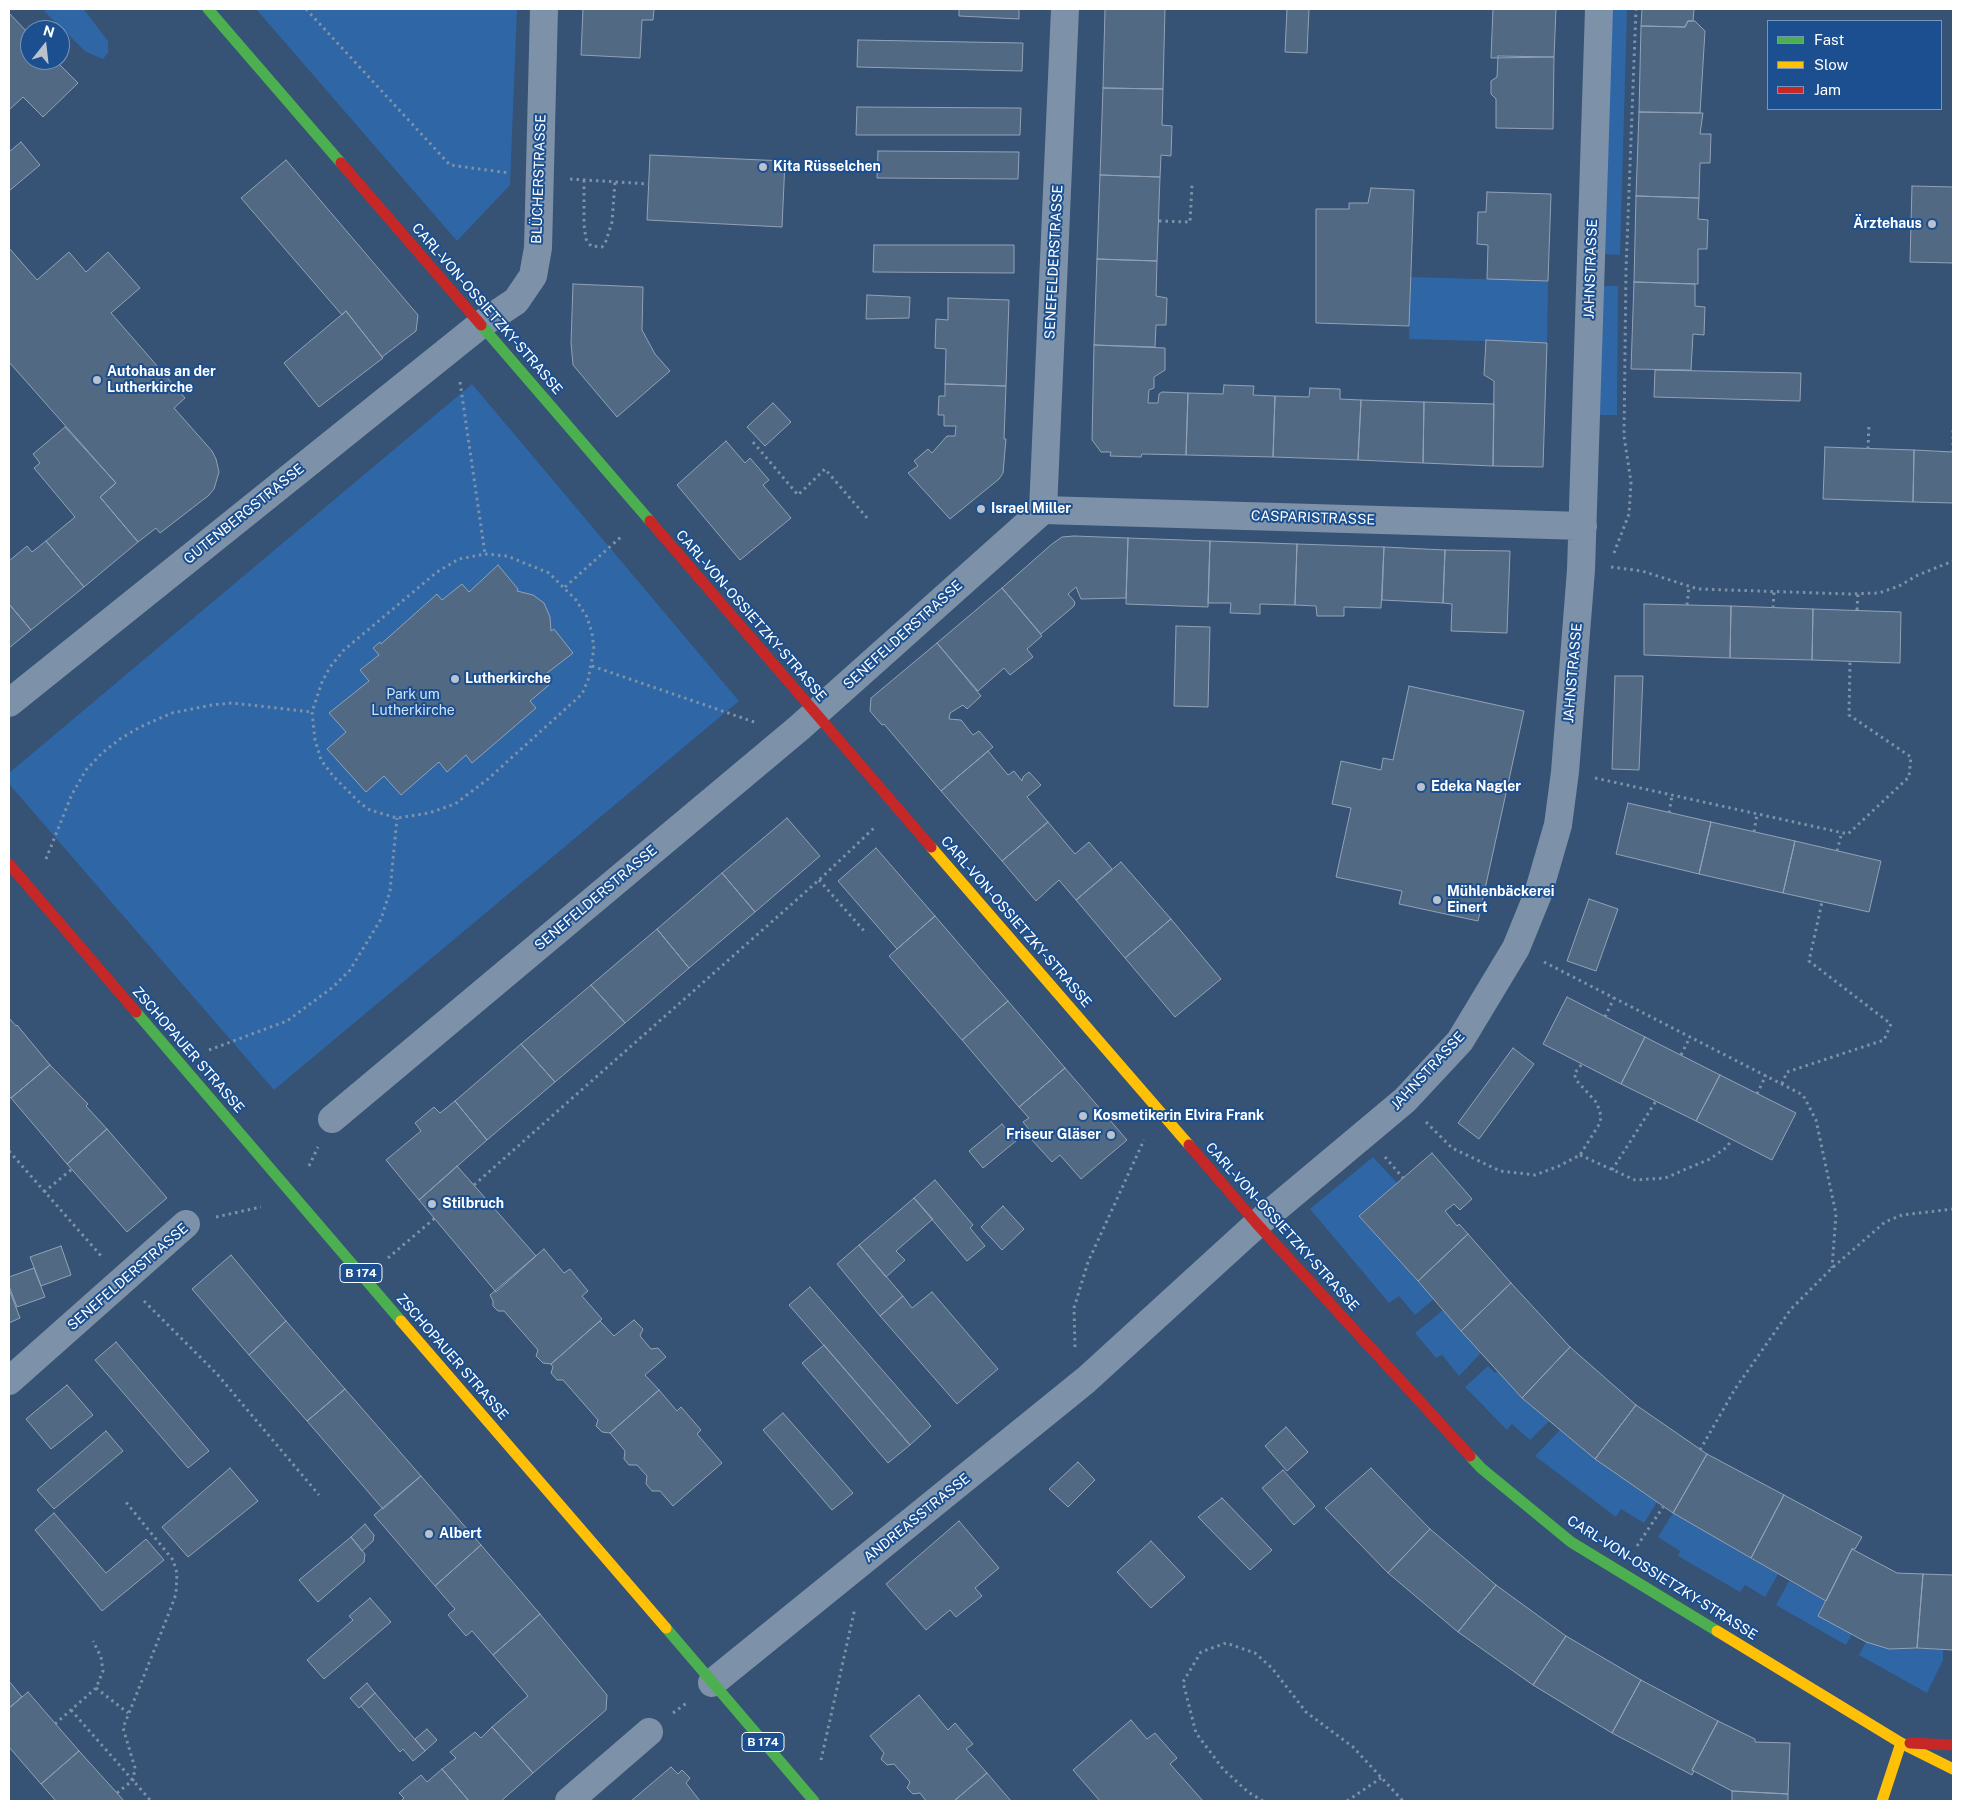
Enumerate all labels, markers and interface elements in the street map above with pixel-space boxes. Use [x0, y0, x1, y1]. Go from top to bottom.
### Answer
north arrow [20, 20, 70, 70]
legend [1767, 20, 1942, 110]
text: N [41, 22, 56, 41]
text: Fast [1814, 31, 1844, 48]
text: Slow [1814, 56, 1848, 73]
text: Jam [1814, 81, 1841, 98]
street label: BLÜCHERSTRASSE [528, 114, 550, 244]
place label: Kita Rüsselchen [773, 159, 881, 175]
marker: Kita Rüsselchen [757, 161, 769, 173]
street label: SENEFELDERSTRASSE [1042, 184, 1066, 340]
place label: Ärztehaus [1853, 216, 1922, 232]
marker: Ärztehaus [1926, 218, 1938, 230]
street label: JAHNSTRASSE [1581, 219, 1601, 319]
street label: CARL-VON-OSSIETZKY-STRASSE [408, 220, 566, 398]
place label: Autohaus an der Lutherkirche [107, 364, 216, 397]
marker: Autohaus an der Lutherkirche [91, 374, 103, 386]
street label: GUTENBERGSTRASSE [181, 460, 307, 568]
place label: Israel Miller [991, 501, 1071, 517]
marker: Israel Miller [975, 503, 987, 515]
street label: CASPARISTRASSE [1251, 507, 1375, 529]
street label: CARL-VON-OSSIETZKY-STRASSE [672, 527, 830, 705]
street label: SENEFELDERSTRASSE [840, 577, 966, 693]
street label: JAHNSTRASSE [1560, 622, 1586, 724]
place label: Lutherkirche [465, 671, 551, 687]
marker: Lutherkirche [449, 673, 461, 685]
park label: Park um Lutherkirche [371, 687, 455, 720]
place label: Edeka Nagler [1431, 779, 1521, 795]
marker: Edeka Nagler [1415, 781, 1427, 793]
street label: CARL-VON-OSSIETZKY-STRASSE [937, 833, 1095, 1011]
street label: SENEFELDERSTRASSE [531, 842, 661, 954]
place label: Mühlenbäckerei Einert [1447, 884, 1554, 916]
marker: Mühlenbäckerei Einert [1431, 894, 1443, 906]
street label: ZSCHOPAUER STRASSE [129, 983, 247, 1117]
street label: JAHNSTRASSE [1388, 1029, 1468, 1113]
place label: Kosmetikerin Elvira Frank [1093, 1108, 1264, 1124]
marker: Kosmetikerin Elvira Frank [1077, 1110, 1089, 1122]
place label: Friseur Gläser [1006, 1127, 1101, 1143]
marker: Friseur Gläser [1105, 1129, 1117, 1141]
street label: CARL-VON-OSSIETZKY-STRASSE [1202, 1139, 1362, 1315]
place label: Stilbruch [442, 1196, 504, 1212]
marker: Stilbruch [426, 1198, 438, 1210]
street label: SENEFELDERSTRASSE [64, 1220, 192, 1334]
road number: B 174 [340, 1264, 382, 1282]
street label: ZSCHOPAUER STRASSE [393, 1290, 511, 1424]
street label: ANDREASSTRASSE [861, 1470, 973, 1566]
street label: CARL-VON-OSSIETZKY-STRASSE [1564, 1512, 1760, 1644]
place label: Albert [439, 1526, 482, 1542]
marker: Albert [423, 1528, 435, 1540]
road number: B 174 [742, 1732, 784, 1751]

